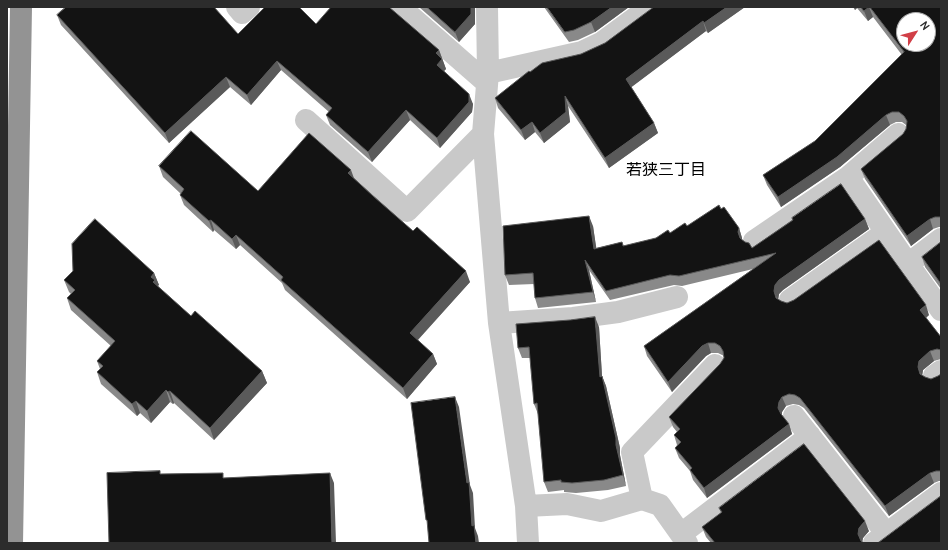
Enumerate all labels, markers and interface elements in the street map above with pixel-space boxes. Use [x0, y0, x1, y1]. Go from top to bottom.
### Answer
north arrow [896, 12, 936, 52]
text: N [917, 18, 933, 33]
district label: 若狭三丁目 [626, 160, 706, 180]

